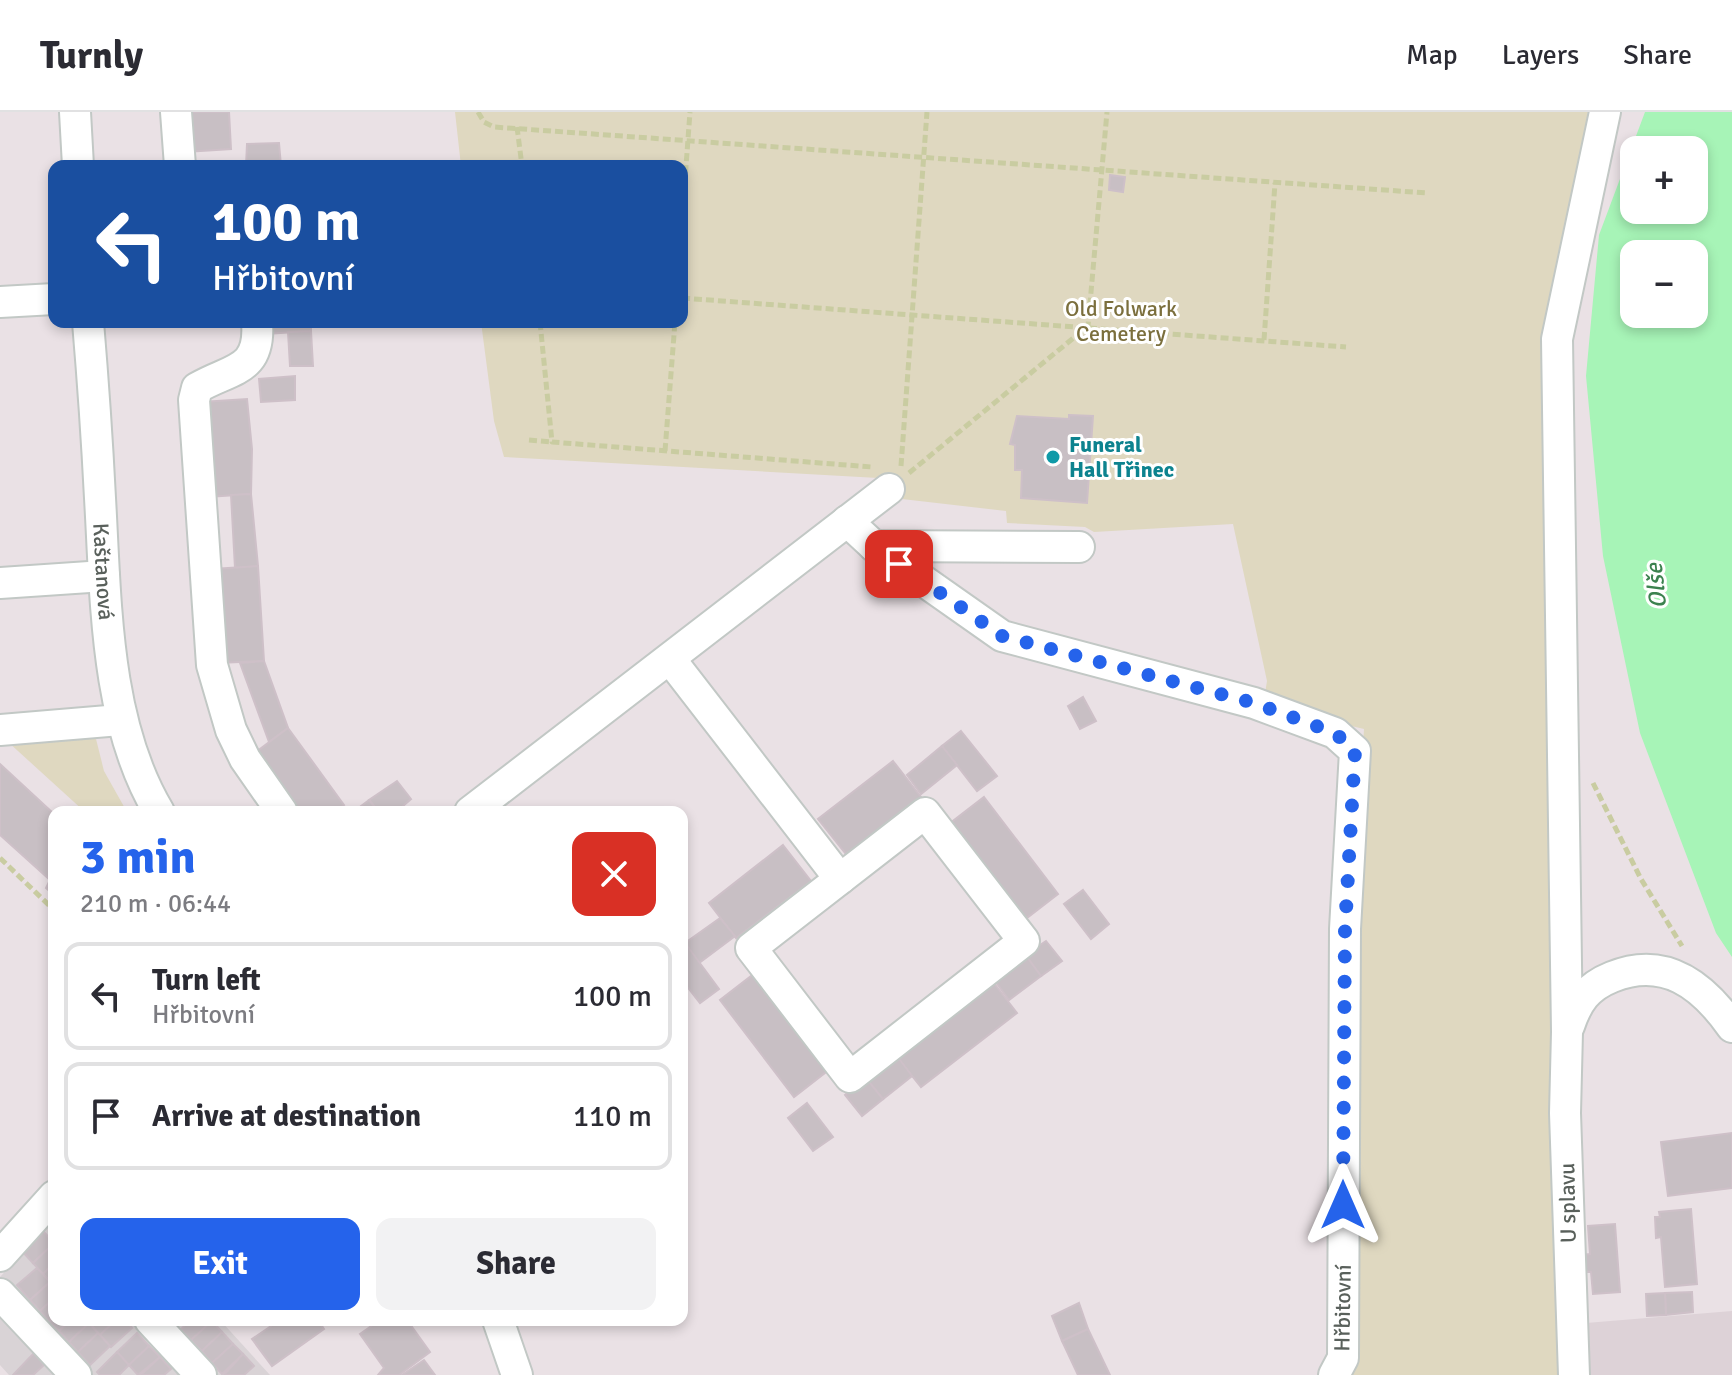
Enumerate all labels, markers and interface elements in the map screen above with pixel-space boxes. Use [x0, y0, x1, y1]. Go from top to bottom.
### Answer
text: Turnly [40, 32, 143, 79]
text: Map [1406, 38, 1458, 72]
text: Layers [1502, 38, 1579, 72]
text: Share [1623, 38, 1692, 72]
map controls [1620, 136, 1708, 328]
button: + [1620, 136, 1708, 224]
text: 100 m [212, 187, 360, 256]
icon: left [80, 192, 184, 296]
button: − [1620, 240, 1708, 328]
text: Hřbitovní [212, 256, 355, 301]
park label: Old Folwark Cemetery [1065, 295, 1177, 347]
place label: Funeral Hall Třinec [1069, 431, 1174, 483]
marker: Funeral Hall Třinec [1044, 448, 1062, 466]
street label: Kaštanová [87, 522, 120, 621]
pin [865, 530, 933, 598]
icon: arrive [877, 542, 921, 586]
water label: Olše [1639, 561, 1673, 610]
text: 3 min [80, 828, 196, 887]
button: close [572, 832, 656, 916]
text: 210 m · 06:44 [80, 888, 231, 920]
text: Turn left [152, 962, 261, 999]
icon: left [84, 974, 128, 1018]
text: 100 m [573, 978, 652, 1015]
text: Hřbitovní [152, 999, 255, 1031]
icon: arrive [84, 1094, 128, 1138]
text: Arrive at destination [152, 1098, 421, 1135]
text: 110 m [573, 1098, 652, 1135]
position arrow [1301, 1163, 1385, 1247]
street label: U splavu [1553, 1163, 1582, 1243]
button: Exit [80, 1218, 360, 1310]
button: Share [376, 1218, 656, 1310]
street label: Hřbitovní [1328, 1264, 1357, 1352]

